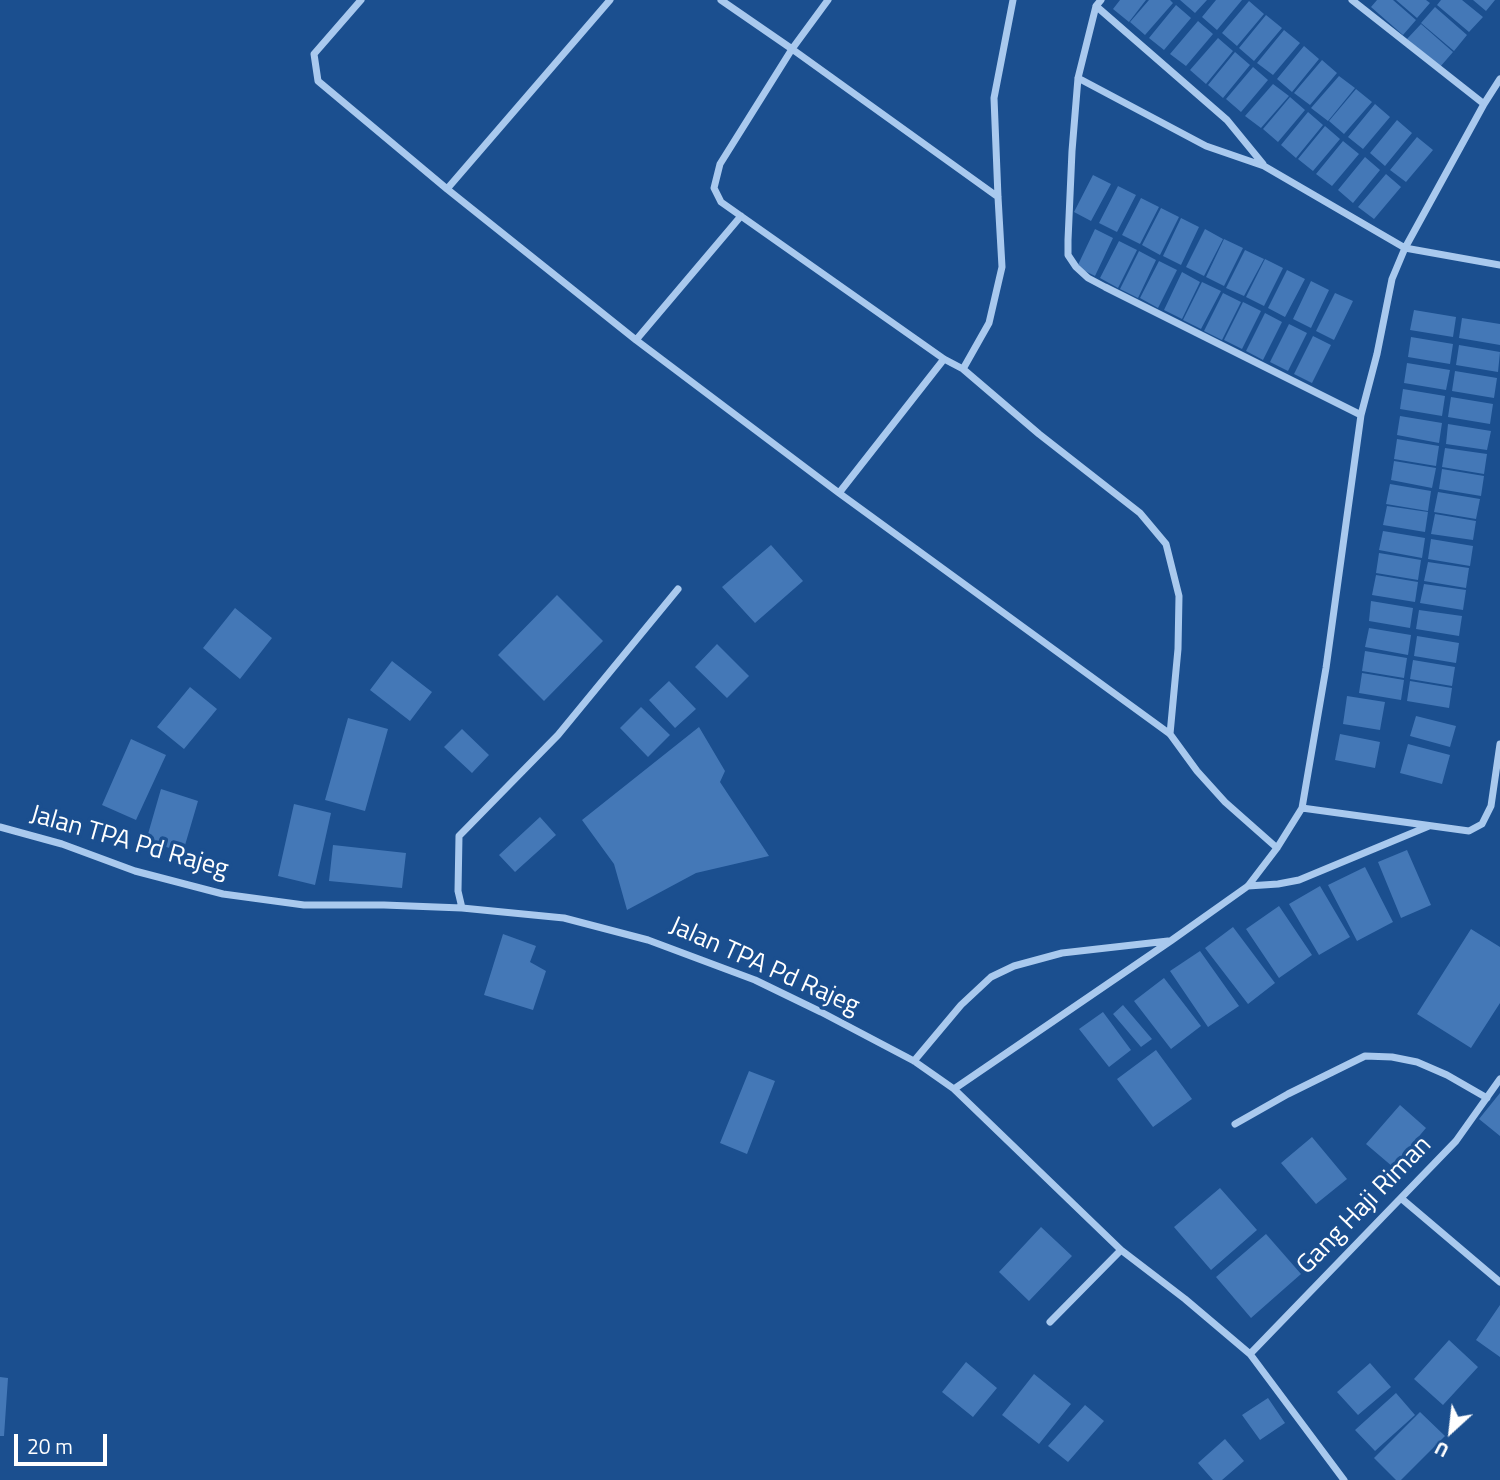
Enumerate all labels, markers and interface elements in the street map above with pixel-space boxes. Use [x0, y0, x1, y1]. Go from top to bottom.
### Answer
street label: Jalan TPA Pd Rajeg [26, 800, 232, 886]
street label: Jalan TPA Pd Rajeg [664, 911, 864, 1023]
street label: Gang Haji Riman [1291, 1130, 1439, 1282]
north arrow [1416, 1396, 1486, 1466]
scale bar [18, 1420, 110, 1464]
text: 20 m [27, 1430, 73, 1462]
text: U [1429, 1434, 1453, 1466]

